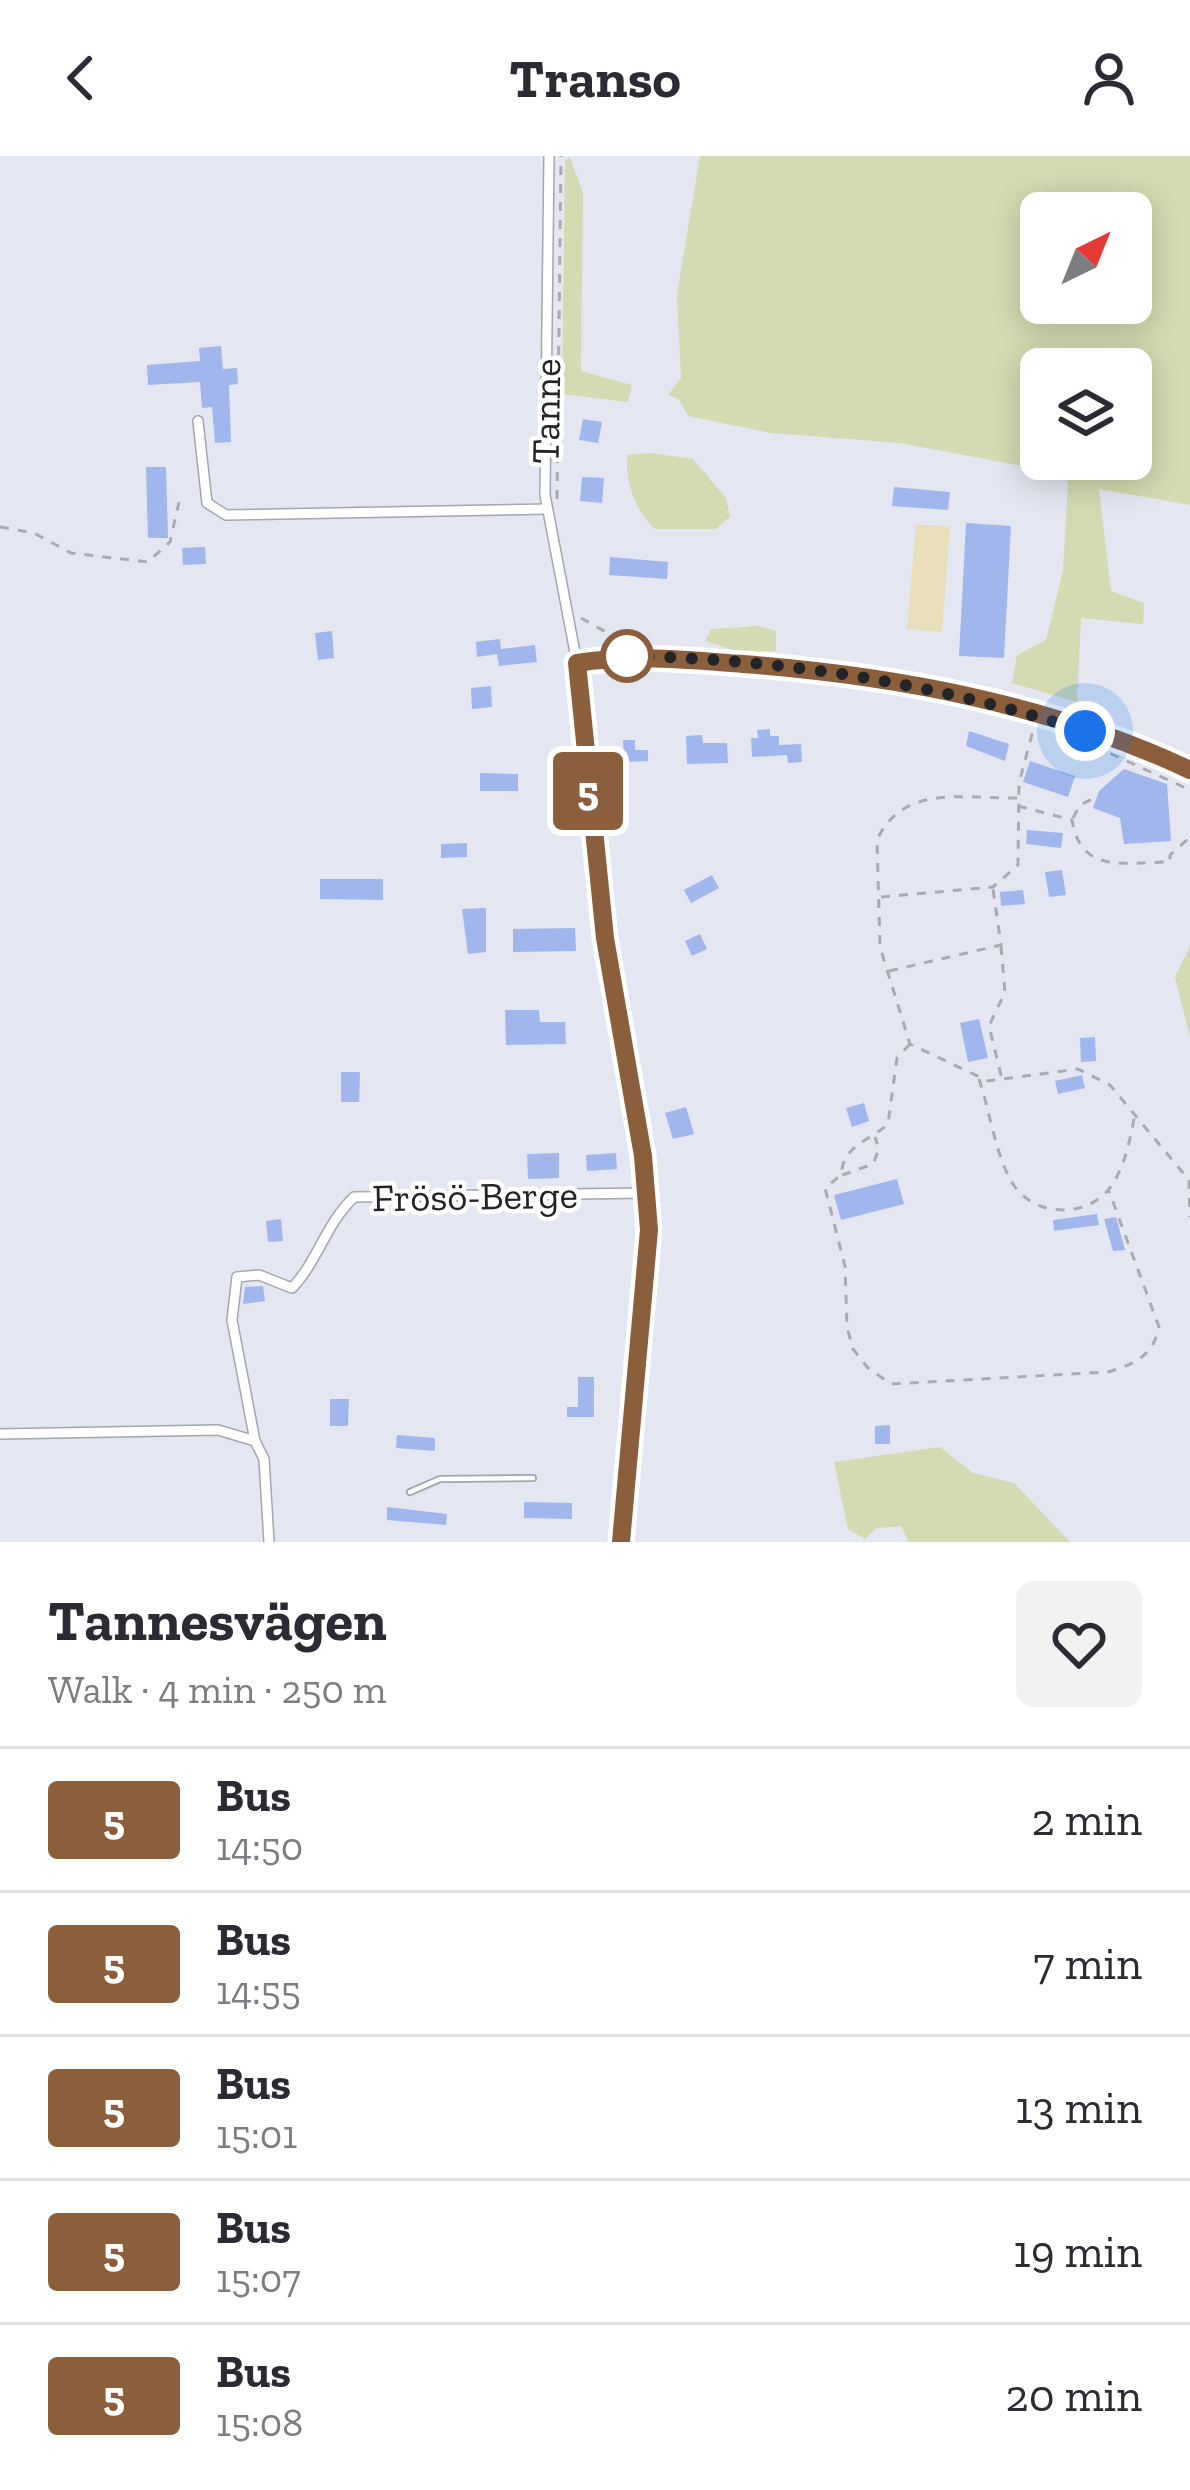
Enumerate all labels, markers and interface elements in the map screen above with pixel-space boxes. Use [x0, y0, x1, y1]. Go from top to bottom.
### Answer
icon: back [48, 45, 114, 111]
icon: person [1076, 45, 1142, 111]
text: Transo [509, 46, 681, 111]
north arrow [1020, 192, 1152, 324]
map controls [1020, 192, 1152, 480]
button: layers [1020, 348, 1152, 480]
street label: Tanne [522, 358, 570, 464]
unlabelled marker [602, 631, 652, 681]
your location [1055, 701, 1115, 761]
line badge: 5 [549, 752, 627, 830]
text: 5 [577, 765, 599, 816]
street label: Frösö-Berge [372, 1171, 578, 1221]
button: heart [1016, 1581, 1142, 1707]
text: Tannesvägen [48, 1586, 387, 1655]
text: Walk · 4 min · 250 m [48, 1666, 387, 1713]
text: Bus [216, 1769, 291, 1823]
text: 2 min [1031, 1793, 1142, 1847]
text: 5 [103, 1794, 125, 1845]
text: 14:50 [216, 1823, 303, 1870]
text: Bus [216, 1913, 291, 1967]
text: 7 min [1033, 1937, 1142, 1991]
text: 5 [103, 1938, 125, 1989]
text: 14:55 [216, 1967, 301, 2014]
text: Bus [216, 2057, 291, 2111]
text: 13 min [1015, 2081, 1142, 2135]
text: 5 [103, 2082, 125, 2133]
text: 15:01 [216, 2111, 297, 2158]
text: Bus [216, 2201, 291, 2255]
text: 19 min [1013, 2225, 1142, 2279]
text: 5 [103, 2226, 125, 2277]
text: 15:07 [216, 2255, 301, 2302]
text: Bus [216, 2345, 291, 2399]
text: 20 min [1005, 2369, 1142, 2423]
text: 5 [103, 2370, 125, 2421]
text: 15:08 [216, 2399, 303, 2446]

